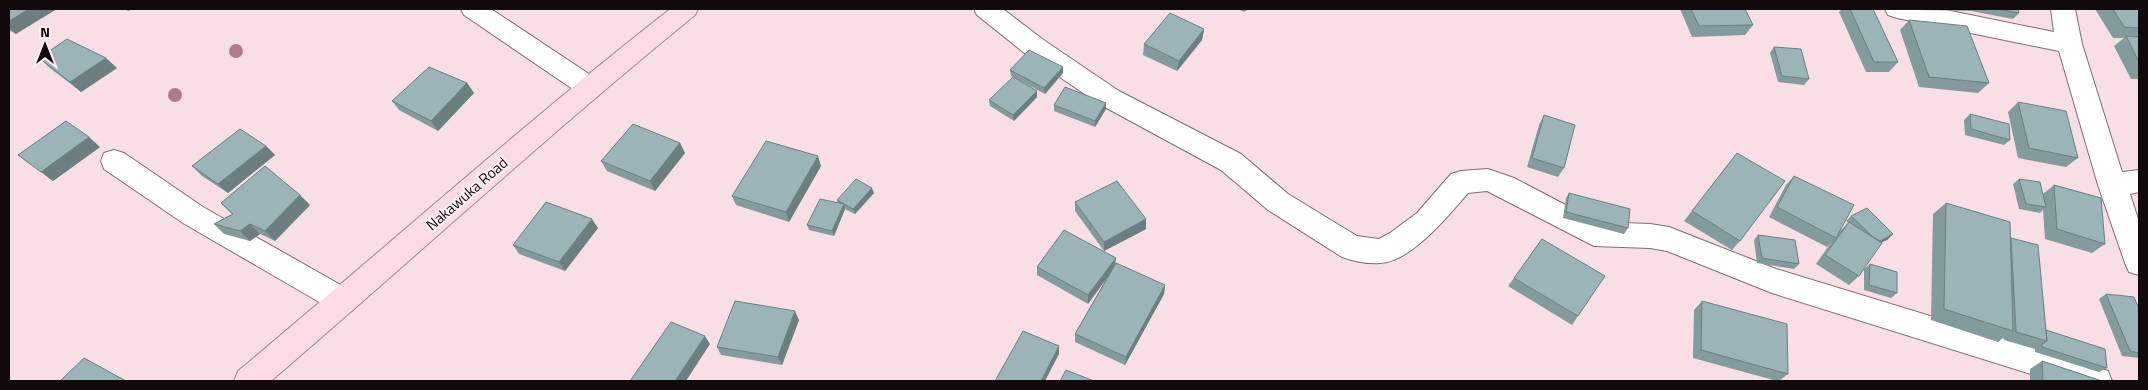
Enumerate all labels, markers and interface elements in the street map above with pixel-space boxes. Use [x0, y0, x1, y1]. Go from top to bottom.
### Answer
north arrow [20, 20, 70, 70]
text: N [40, 21, 50, 42]
street label: Nakawuka Road [421, 151, 513, 236]

